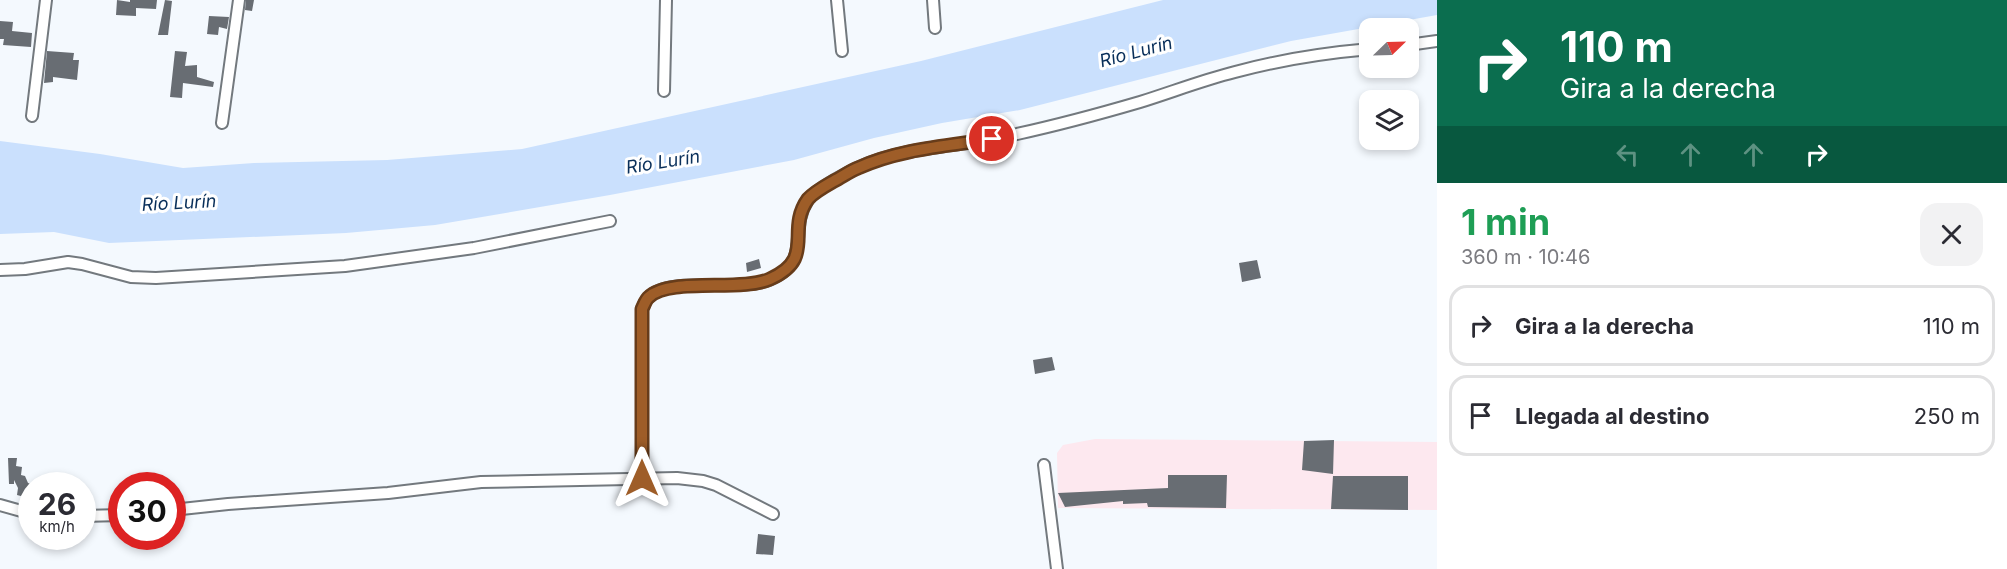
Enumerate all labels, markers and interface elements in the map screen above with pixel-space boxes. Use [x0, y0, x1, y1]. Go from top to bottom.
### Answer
north arrow [1359, 18, 1419, 78]
map controls [1359, 18, 1419, 150]
text: 110 m [1560, 21, 1673, 72]
icon: right [1461, 24, 1539, 102]
water label: Río Lurín [1097, 32, 1175, 71]
text: Gira a la derecha [1560, 72, 1776, 105]
button: layers [1359, 90, 1419, 150]
pin [966, 113, 1017, 164]
icon: arrive [975, 122, 1008, 155]
icon: left [1611, 138, 1644, 171]
icon: ahead [1674, 138, 1707, 171]
icon: ahead [1737, 138, 1770, 171]
icon: right [1800, 138, 1833, 171]
water label: Río Lurín [624, 145, 701, 178]
water label: Río Lurín [141, 190, 217, 215]
text: 1 min [1461, 200, 1550, 244]
button: close [1920, 203, 1983, 266]
text: 360 m · 10:46 [1461, 245, 1590, 269]
icon: right [1464, 309, 1497, 342]
text: Gira a la derecha [1515, 313, 1694, 339]
text: 110 m [1923, 313, 1980, 339]
icon: arrive [1464, 399, 1497, 432]
text: Llegada al destino [1515, 403, 1709, 429]
text: 250 m [1914, 403, 1980, 429]
position arrow [610, 446, 674, 510]
speed limit sign: 30 [108, 472, 186, 550]
text: 26 [38, 486, 76, 522]
text: km/h [39, 517, 75, 536]

